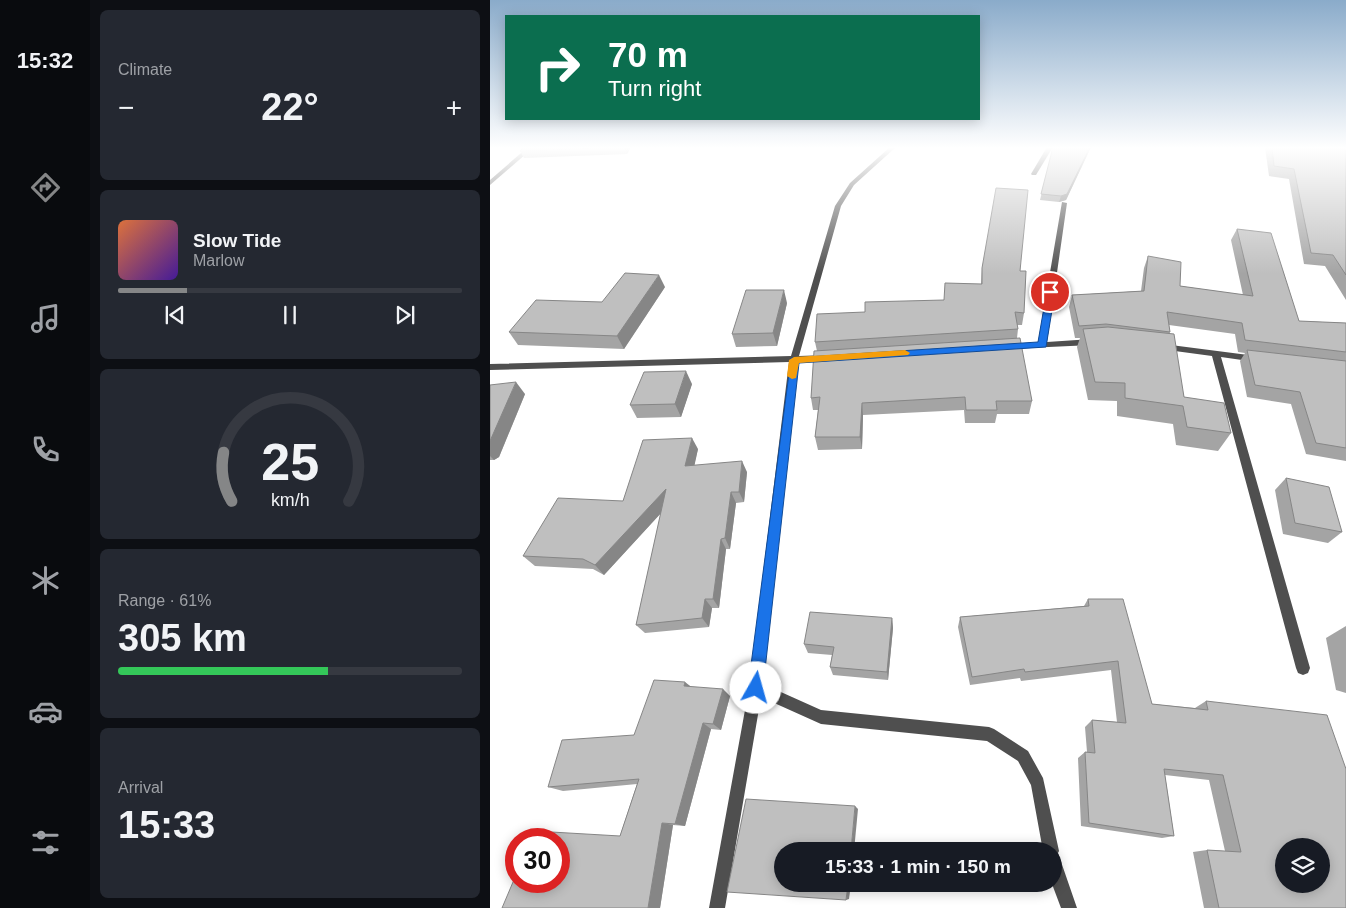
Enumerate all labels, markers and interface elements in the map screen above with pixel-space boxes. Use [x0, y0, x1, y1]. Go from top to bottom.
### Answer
icon: right [525, 35, 590, 100]
text: 70 m [608, 35, 688, 74]
text: 15:32 [17, 48, 73, 73]
text: Climate [118, 61, 172, 78]
text: Turn right [608, 76, 701, 101]
text: 22° [261, 86, 319, 128]
text: − [118, 92, 134, 123]
text: + [446, 92, 462, 123]
icon: directions [28, 170, 63, 205]
text: Slow Tide [193, 230, 281, 251]
text: Marlow [193, 252, 245, 269]
pin [1029, 271, 1071, 313]
icon: arrive [1036, 278, 1064, 306]
icon: music [28, 301, 63, 336]
icon: previous [161, 301, 189, 329]
icon: pause [276, 301, 304, 329]
icon: next [391, 301, 419, 329]
icon: phone [28, 432, 63, 467]
text: 25 [261, 433, 319, 491]
text: km/h [271, 490, 309, 510]
icon: climate [28, 563, 63, 598]
text: Range · 61% [118, 592, 211, 609]
text: 305 km [118, 617, 247, 659]
position arrow [729, 661, 781, 713]
icon: car [28, 694, 63, 729]
text: Arrival [118, 779, 163, 796]
text: 15:33 [118, 804, 215, 846]
icon: filters [28, 825, 63, 860]
speed limit sign: 30 [505, 828, 570, 893]
map controls [1275, 838, 1330, 893]
button: layers [1275, 838, 1330, 893]
text: 15:33 · 1 min · 150 m [825, 856, 1011, 877]

